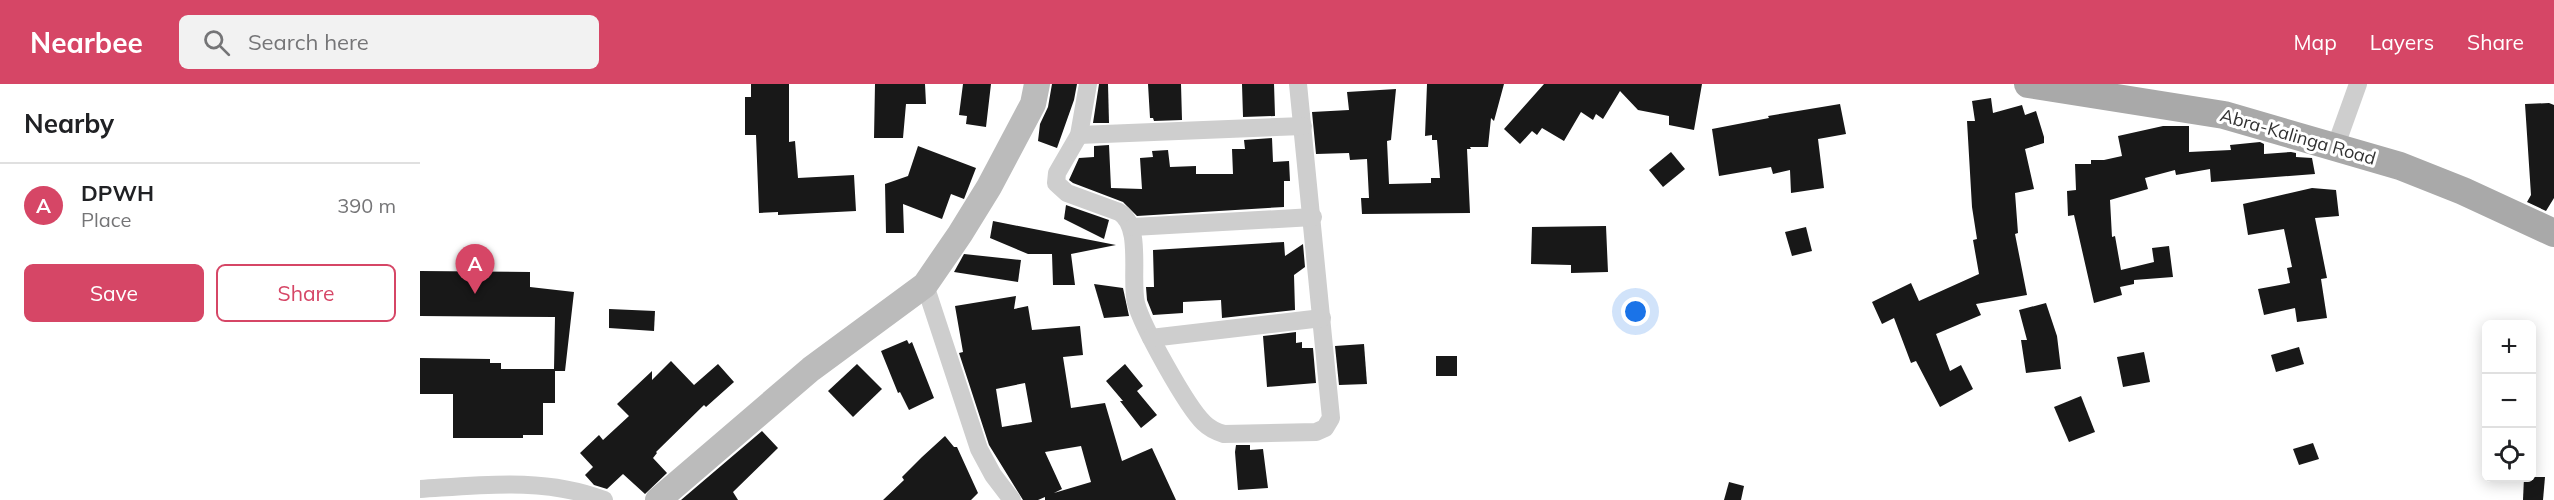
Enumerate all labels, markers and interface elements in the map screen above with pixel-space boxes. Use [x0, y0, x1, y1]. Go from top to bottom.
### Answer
search box [179, 15, 599, 69]
text: Nearbee [30, 25, 143, 60]
icon: search [200, 26, 233, 59]
text: Search here [248, 28, 369, 56]
text: Map [2294, 29, 2337, 55]
text: Layers [2370, 29, 2434, 55]
text: Share [2467, 29, 2524, 55]
street label: Abra-Kalinga Road [2218, 103, 2379, 170]
text: Nearby [24, 107, 114, 140]
text: DPWH [81, 179, 154, 207]
text: A [36, 193, 51, 218]
text: 390 m [337, 193, 396, 218]
text: Place [81, 207, 131, 232]
pin: A [456, 244, 494, 294]
button: Save [24, 264, 204, 322]
button: Share [216, 264, 396, 322]
your location [1621, 297, 1650, 326]
map controls [2482, 320, 2536, 482]
button: + [2482, 320, 2536, 374]
button: − [2482, 374, 2536, 428]
button: locate [2482, 428, 2536, 482]

